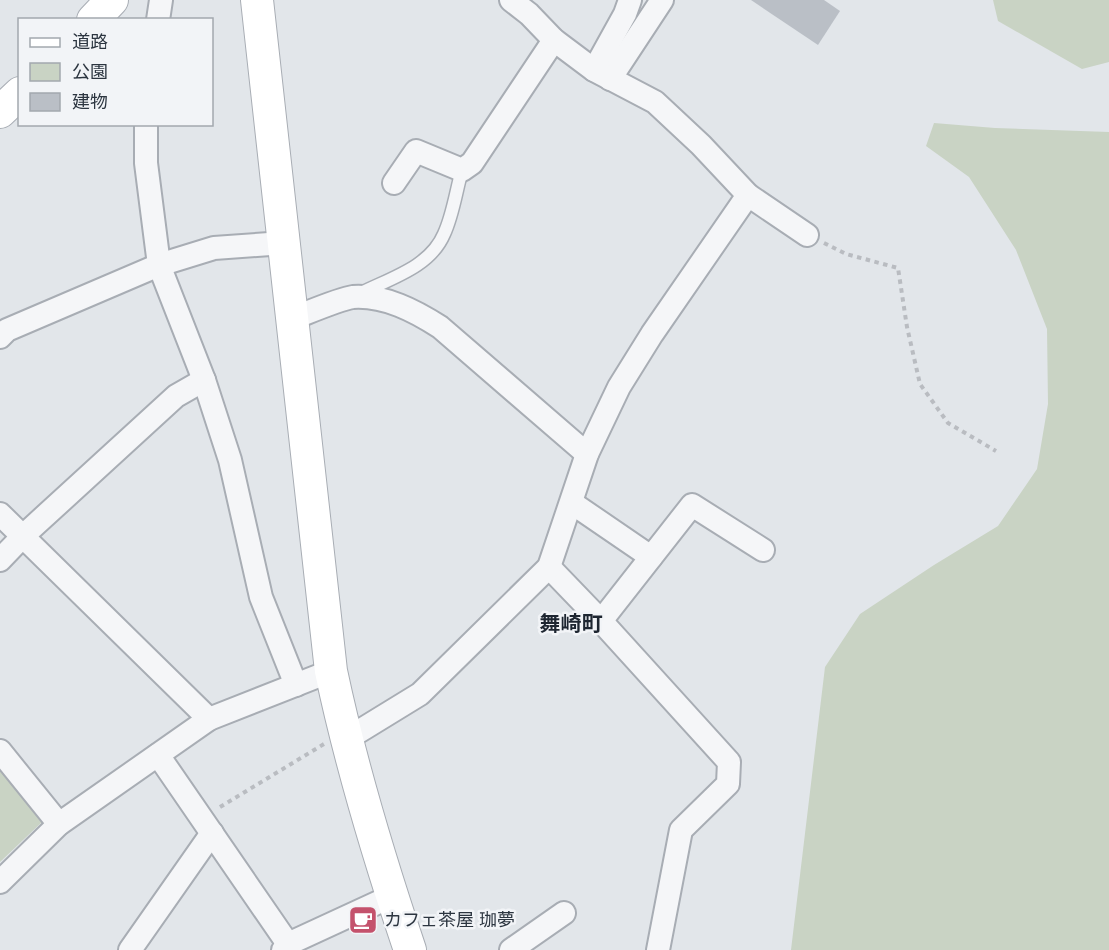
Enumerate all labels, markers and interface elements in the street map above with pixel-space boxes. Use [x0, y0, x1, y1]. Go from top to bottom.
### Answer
legend [18, 18, 213, 126]
text: 道路 [72, 32, 108, 52]
text: 公園 [72, 62, 108, 82]
text: 建物 [72, 92, 108, 112]
district label: 舞崎町 [540, 612, 603, 635]
cafe icon: カフェ茶屋 珈夢 [347, 904, 379, 936]
place label: カフェ茶屋 珈夢 [384, 910, 515, 930]

